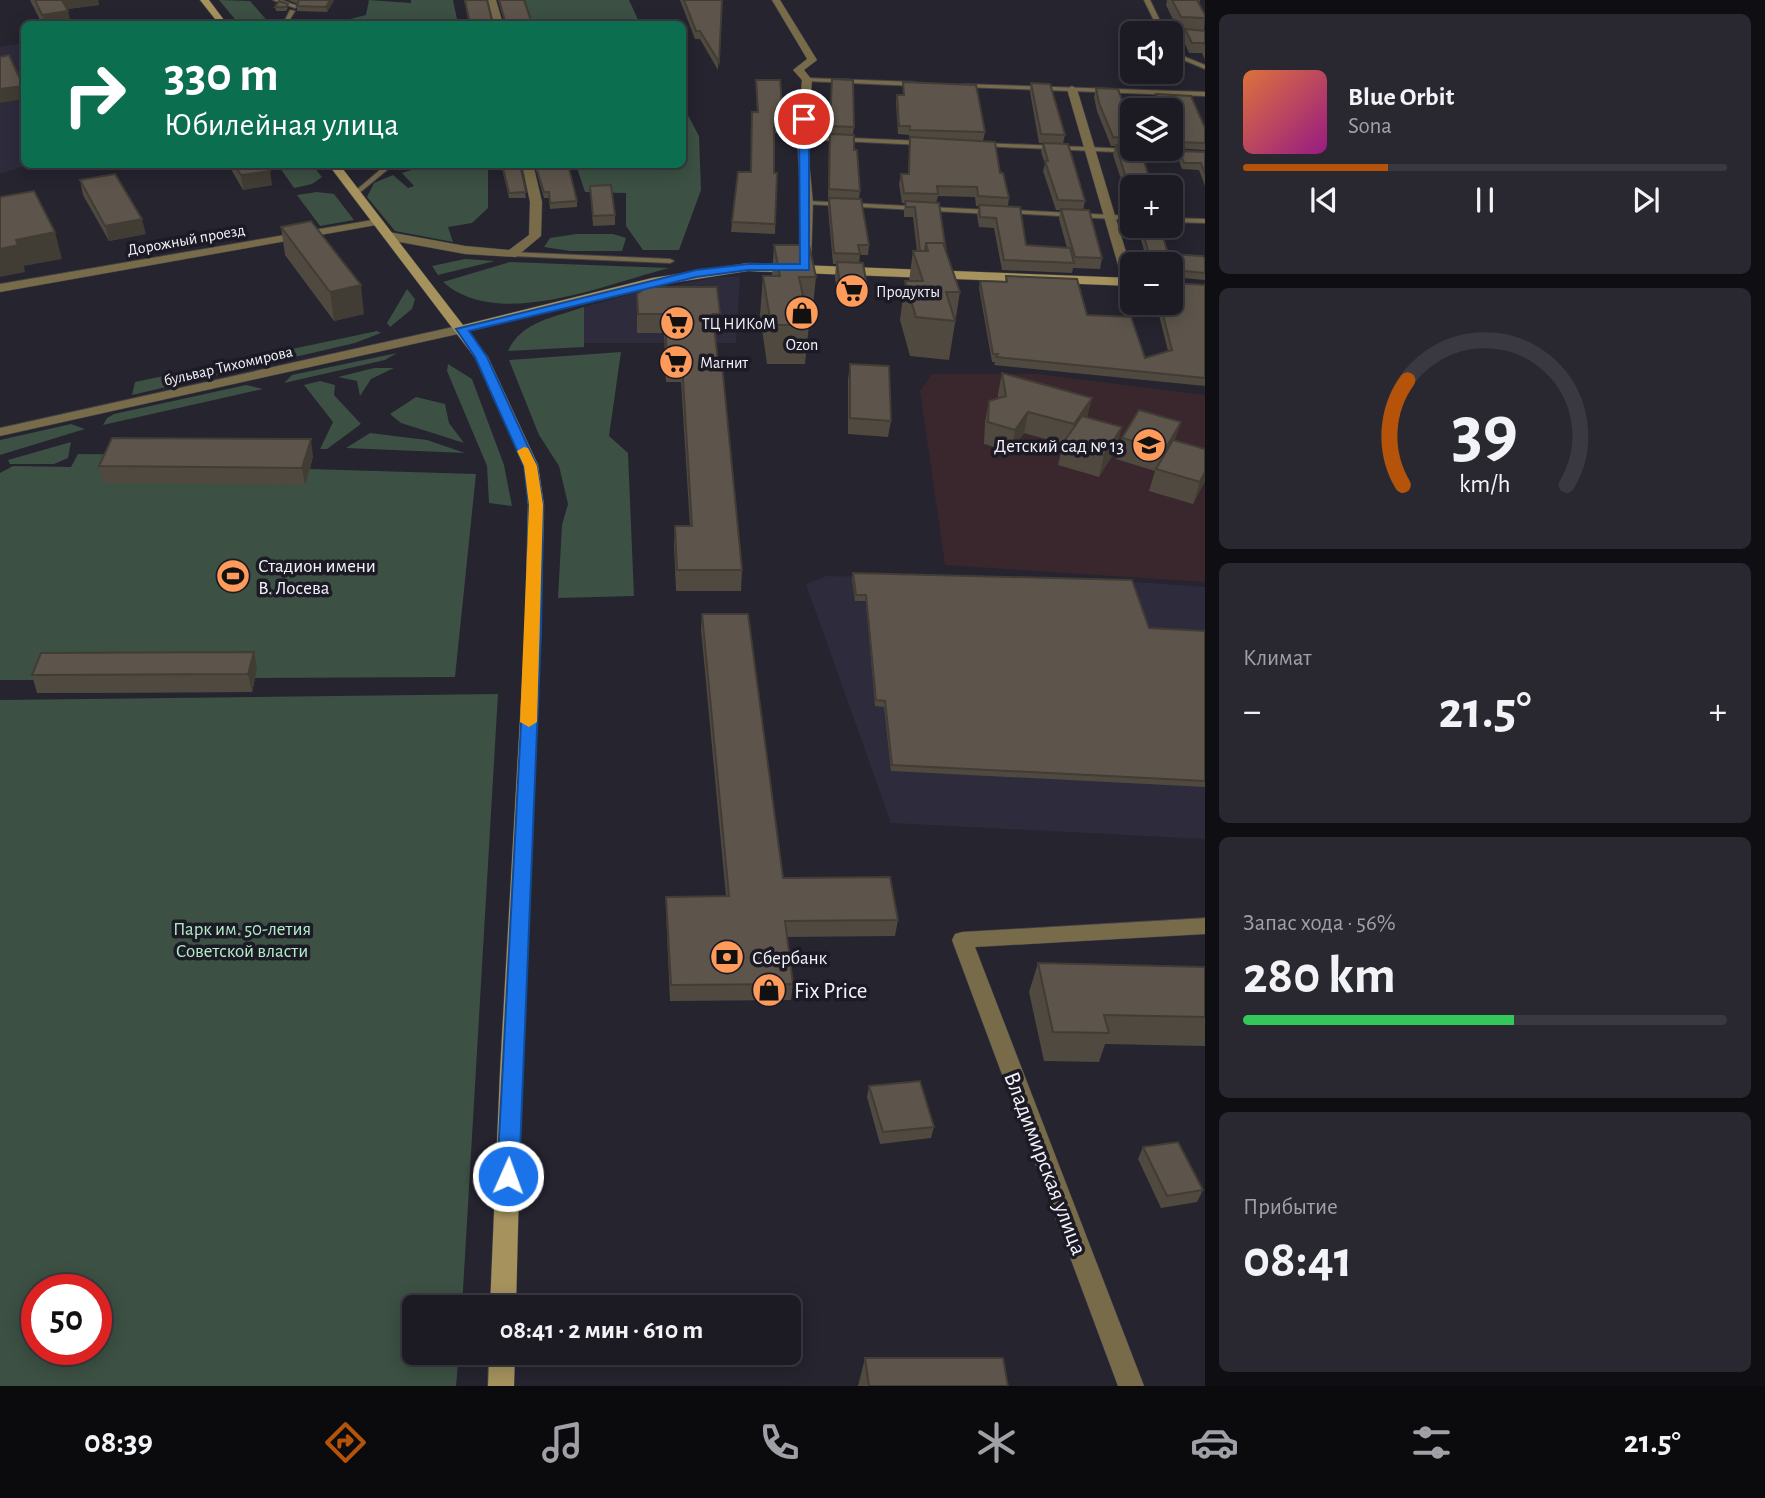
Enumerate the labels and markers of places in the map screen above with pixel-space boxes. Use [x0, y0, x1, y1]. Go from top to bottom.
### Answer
pin [774, 89, 834, 149]
supermarket icon: Продукты [833, 272, 871, 310]
place label: Продукты [876, 284, 940, 301]
shop icon: Ozon [783, 294, 821, 332]
supermarket icon: ТЦ НИКоМ [658, 304, 696, 342]
place label: ТЦ НИКоМ [702, 316, 776, 332]
place label: Ozon [786, 337, 818, 353]
supermarket icon: Магнит [657, 343, 695, 381]
place label: Магнит [700, 355, 748, 371]
school or university icon: Детский сад № 13 [1130, 426, 1168, 464]
place label: Детский сад № 13 [994, 437, 1124, 456]
sports icon: Стадион имени В. Лосева [214, 557, 252, 595]
place label: Стадион имени В. Лосева [258, 557, 376, 598]
bank icon: Сбербанк [708, 938, 746, 976]
place label: Сбербанк [752, 949, 828, 968]
shop icon: Fix Price [750, 971, 788, 1009]
place label: Fix Price [794, 980, 867, 1003]

